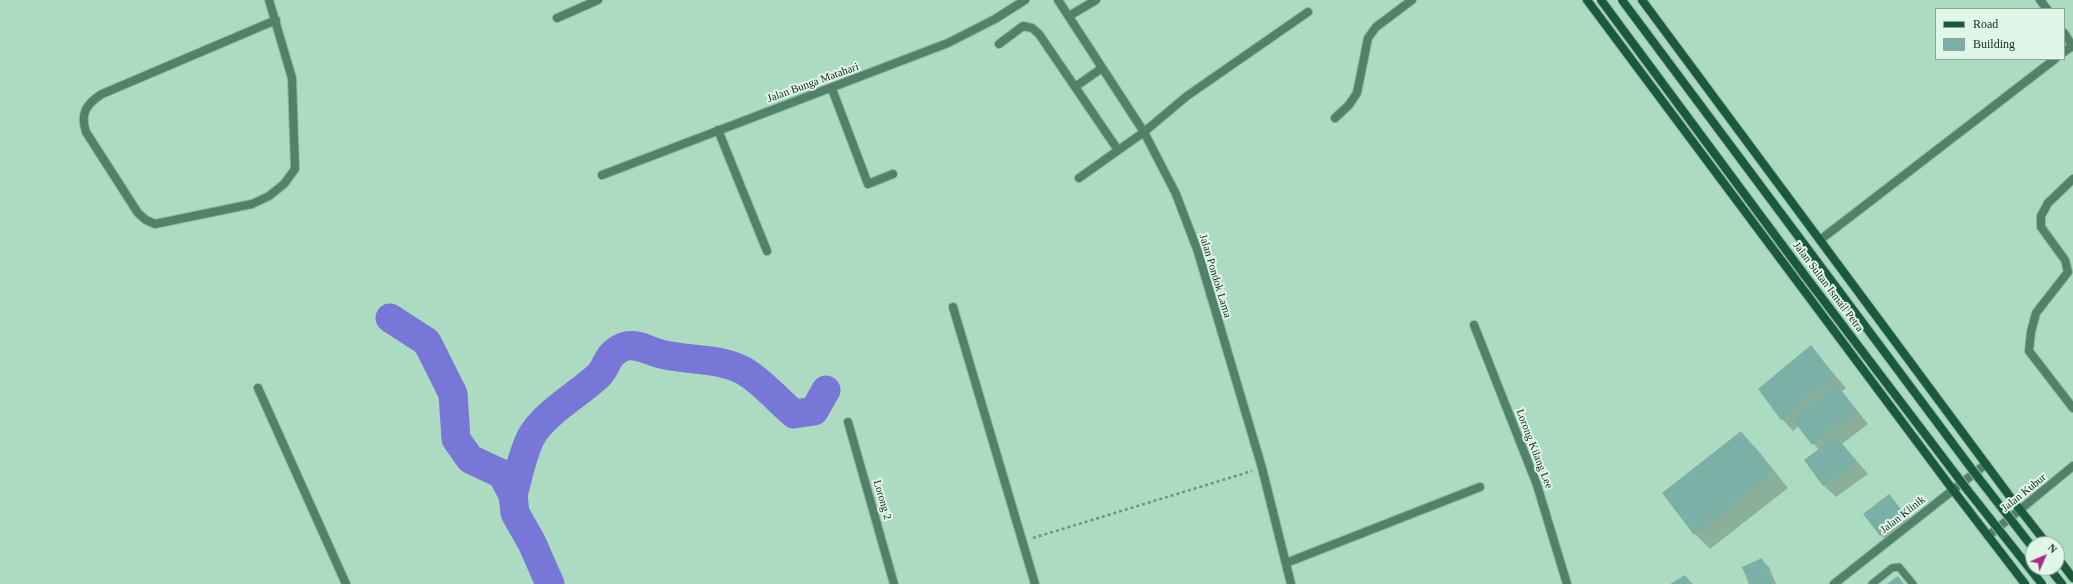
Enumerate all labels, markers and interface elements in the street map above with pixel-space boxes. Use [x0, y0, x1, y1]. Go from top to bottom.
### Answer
legend [1935, 8, 2065, 60]
text: Road [1973, 17, 1998, 31]
text: Building [1973, 37, 2015, 51]
street label: Jalan Bunga Matahari [765, 60, 861, 106]
street label: Jalan Pondok Lama [1196, 233, 1234, 319]
street label: Jalan Sultan Ismail Petra [1790, 239, 1866, 335]
street label: Lorong Kilang Lee [1513, 407, 1555, 491]
street label: Jalan Kubur [1999, 471, 2049, 515]
street label: Lorong 2 [870, 479, 894, 521]
street label: Jalan Klinik [1878, 493, 1928, 537]
north arrow [2025, 536, 2065, 576]
text: N [2046, 541, 2060, 555]

